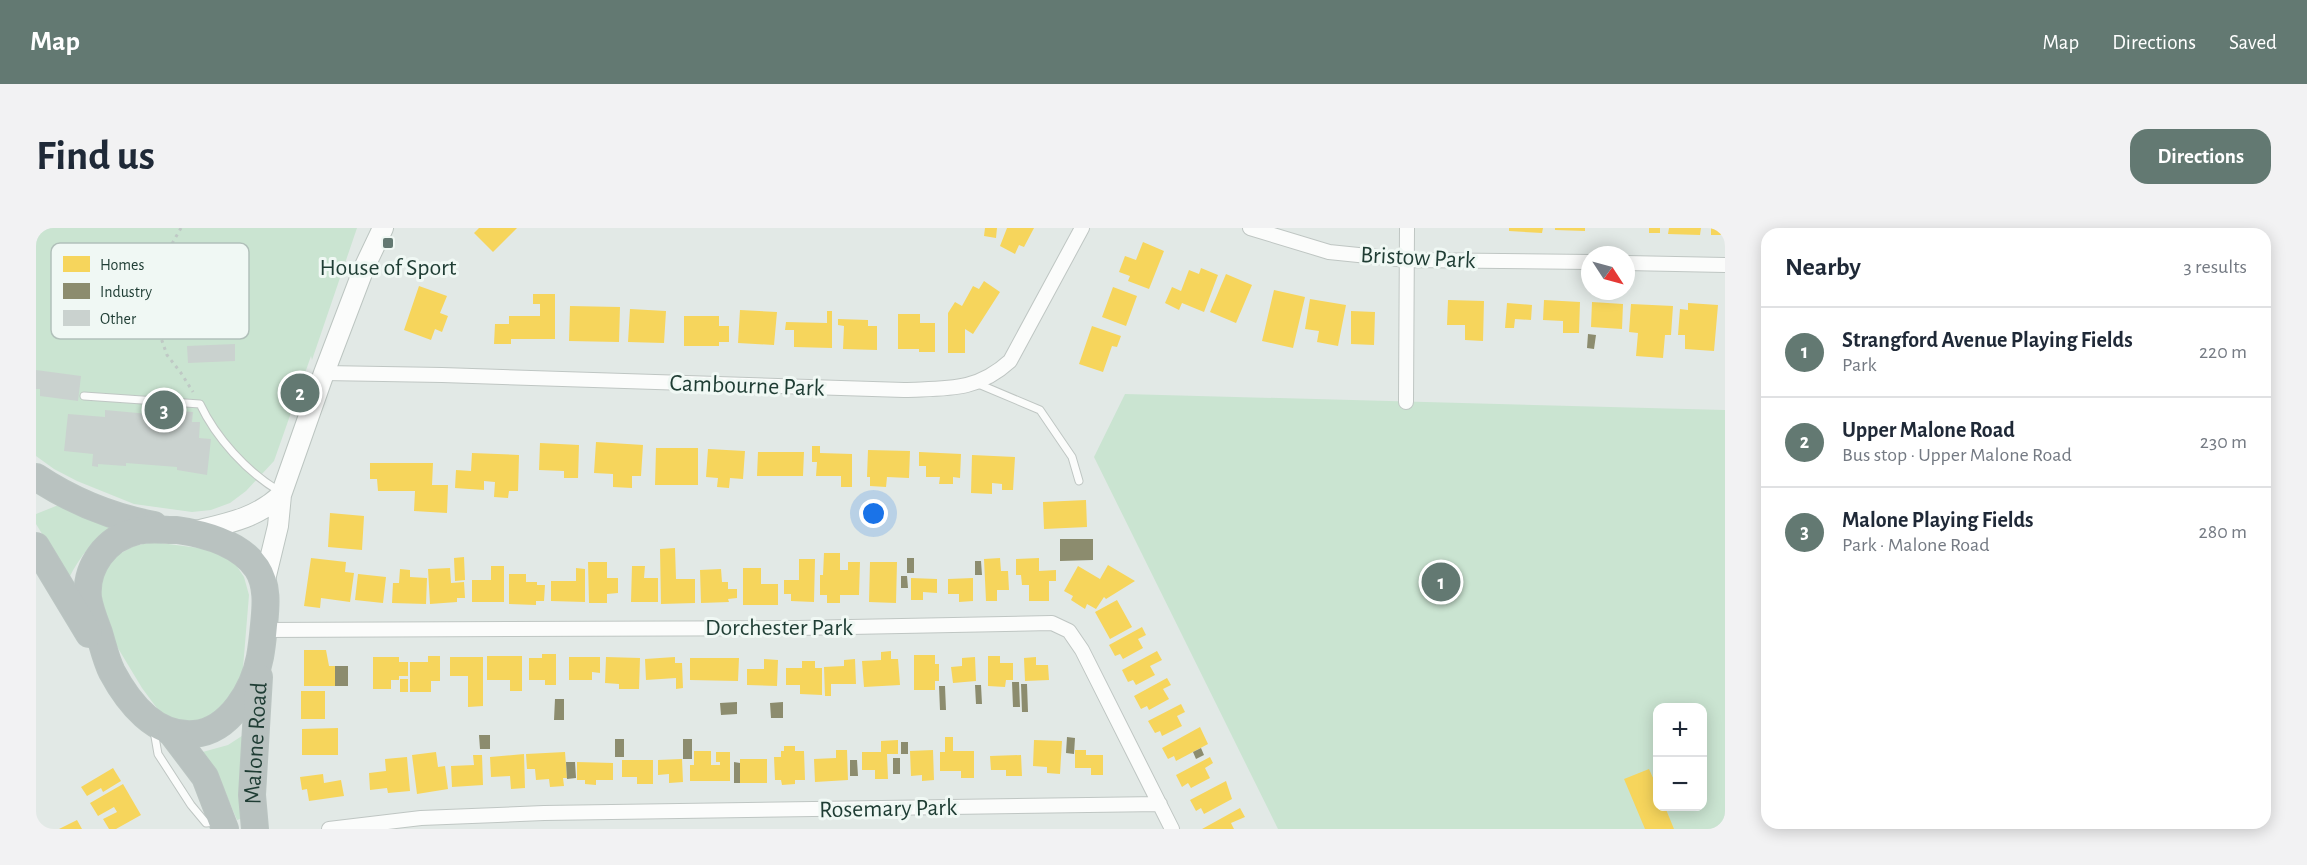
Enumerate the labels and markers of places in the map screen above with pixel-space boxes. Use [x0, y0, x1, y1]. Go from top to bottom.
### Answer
marker: House of Sport [381, 236, 395, 250]
place label: House of Sport [320, 256, 457, 280]
pin: 2 [280, 370, 320, 416]
pin: 3 [144, 388, 184, 432]
pin: 1 [1422, 560, 1460, 604]

